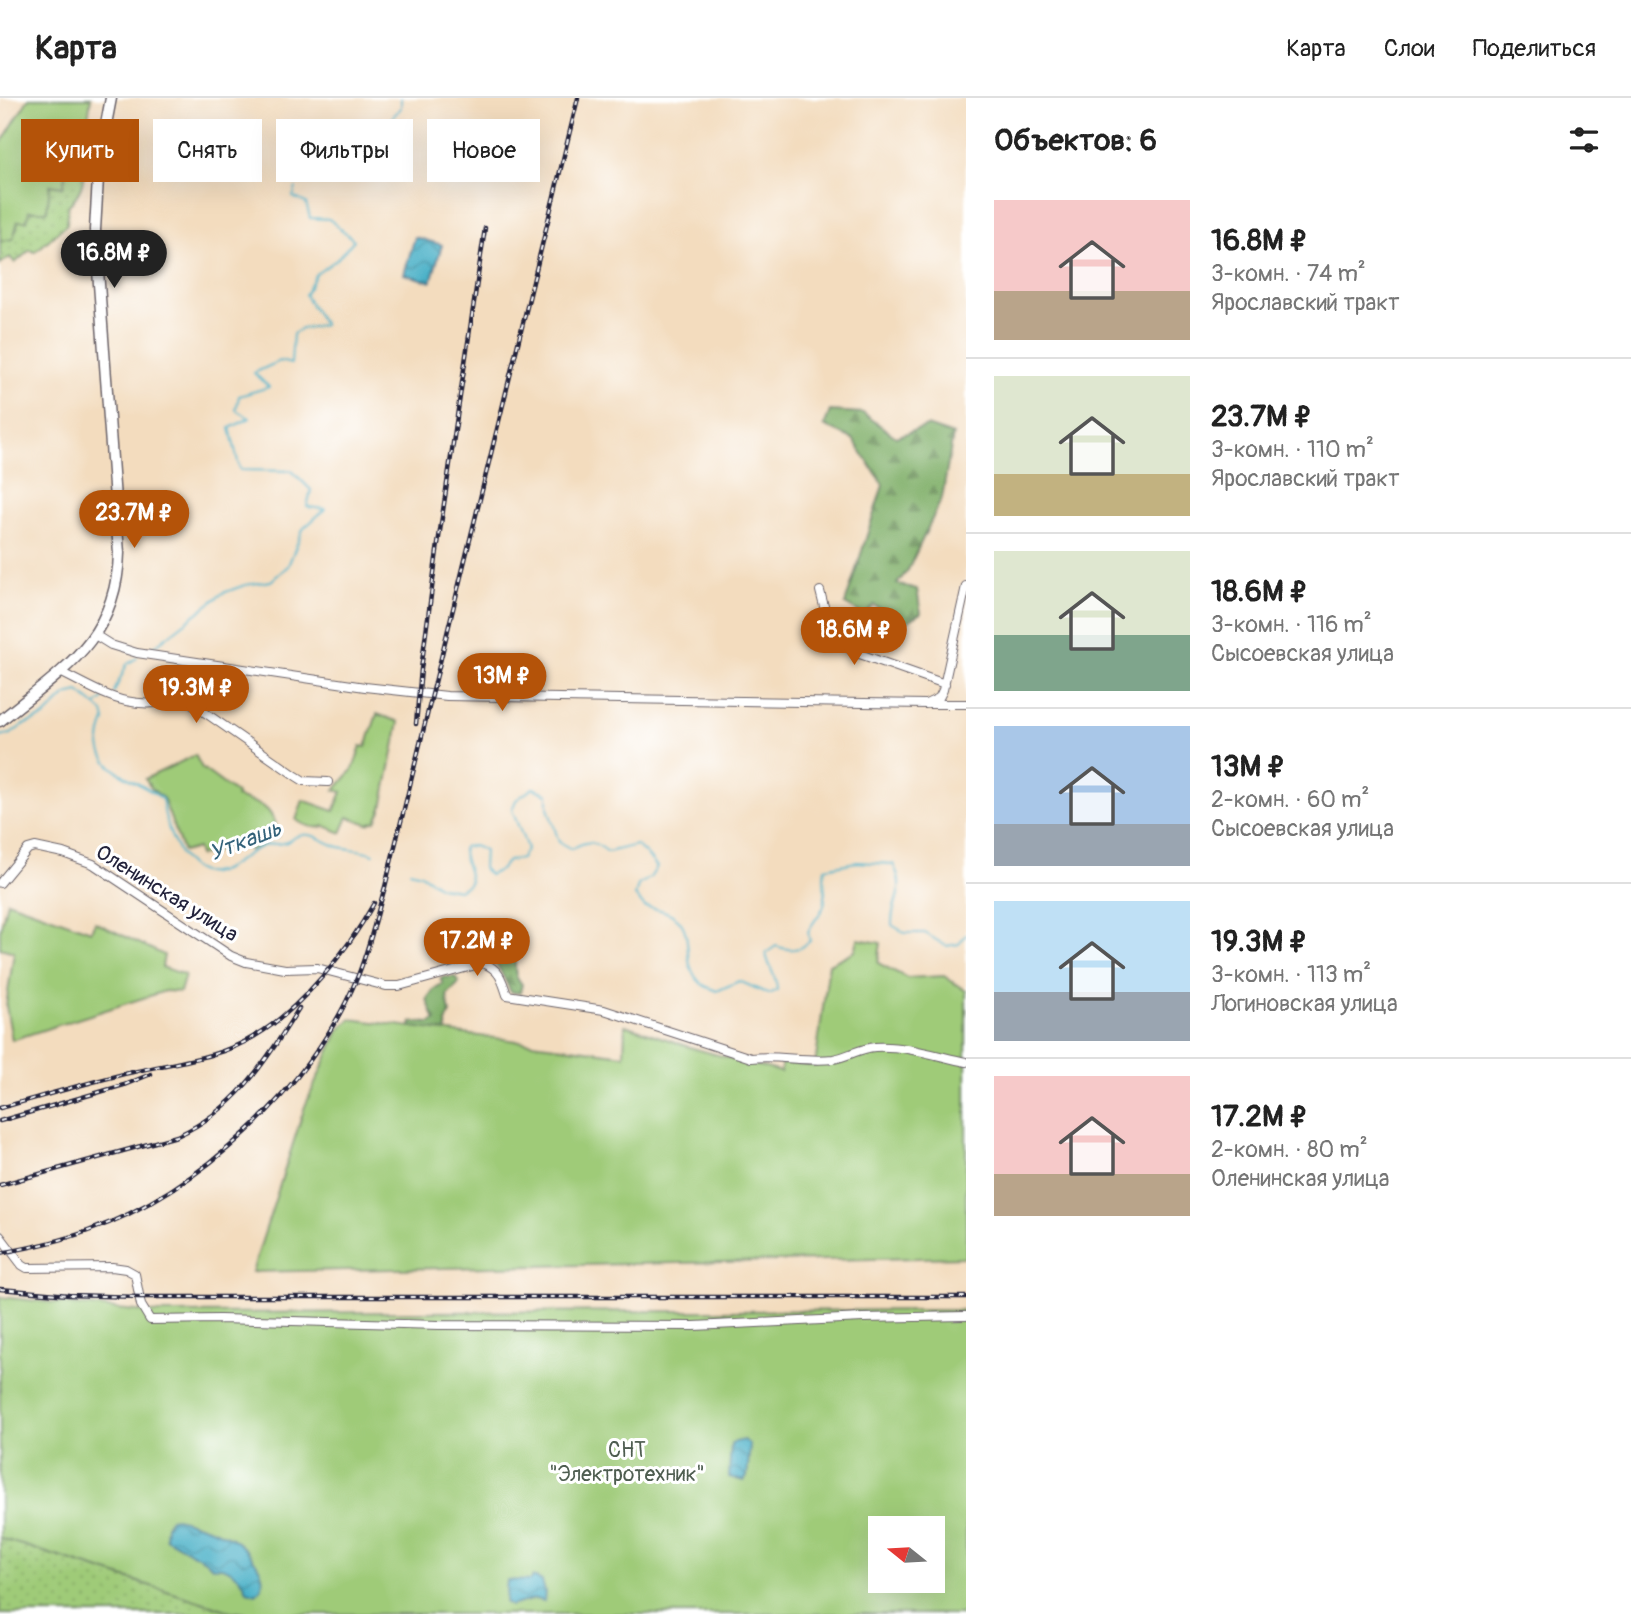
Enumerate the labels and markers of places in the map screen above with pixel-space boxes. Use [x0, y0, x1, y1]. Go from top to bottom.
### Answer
pin: 16.8M ₽ [49, 230, 179, 290]
pin: 23.7M ₽ [69, 490, 199, 550]
pin: 18.6M ₽ [789, 608, 919, 667]
pin: 13M ₽ [453, 654, 551, 713]
pin: 19.3M ₽ [131, 666, 261, 725]
pin: 17.2M ₽ [412, 918, 542, 978]

